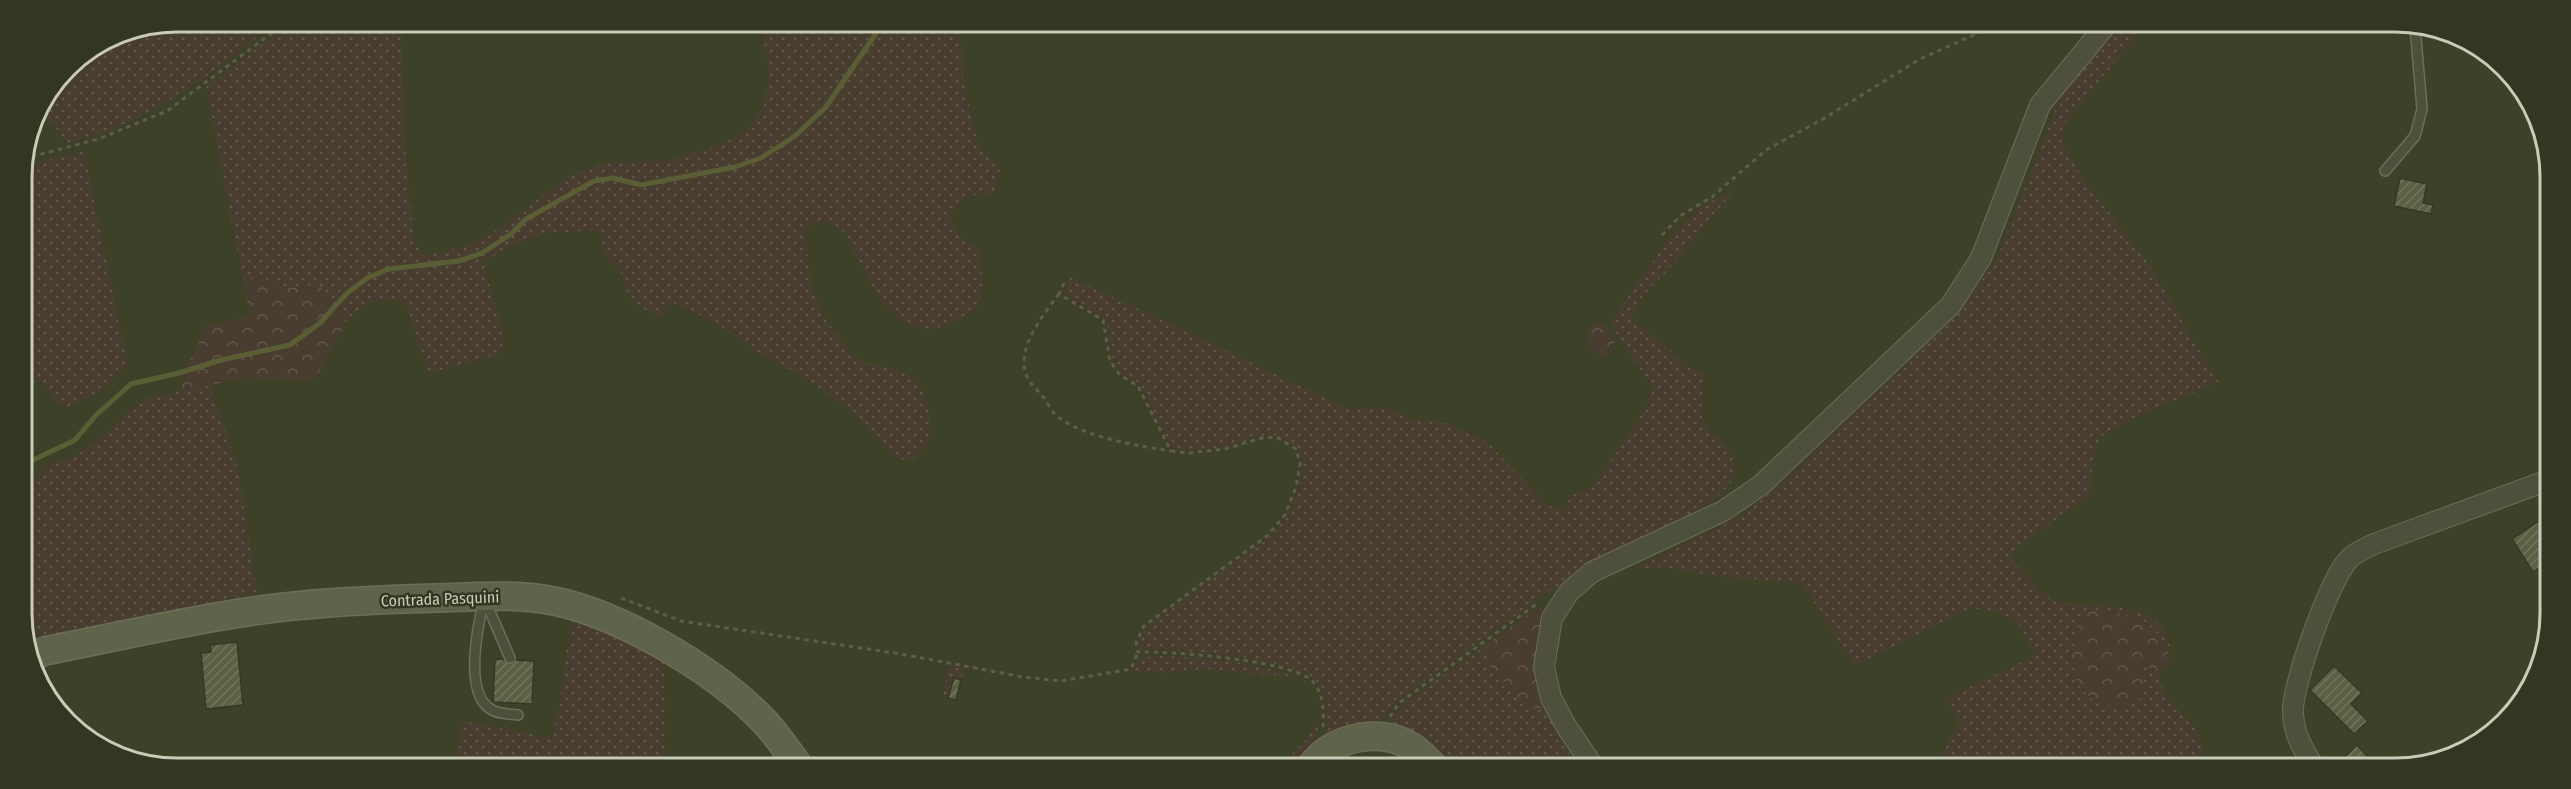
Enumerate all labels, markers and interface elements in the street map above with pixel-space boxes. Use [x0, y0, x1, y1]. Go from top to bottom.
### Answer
street label: Contrada Pasquini [380, 587, 500, 611]

